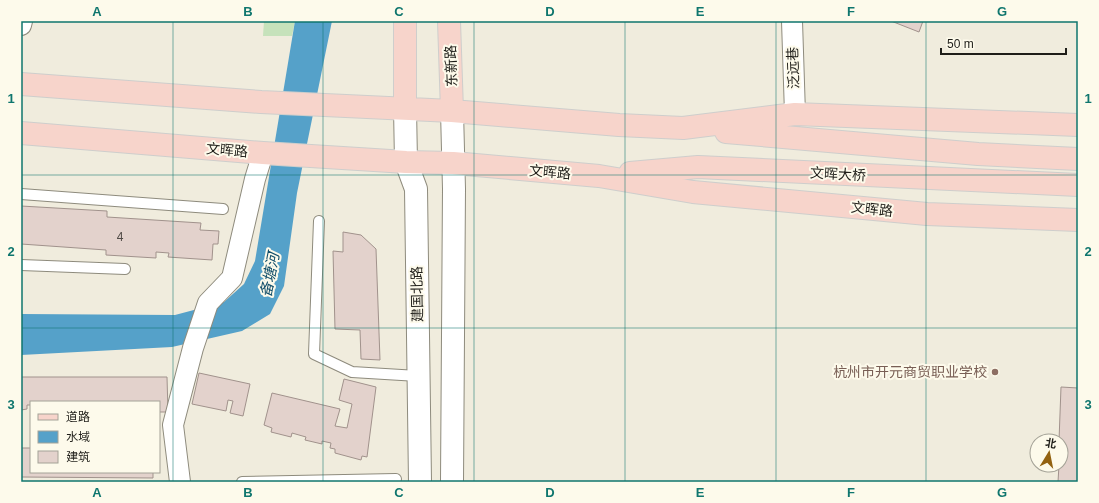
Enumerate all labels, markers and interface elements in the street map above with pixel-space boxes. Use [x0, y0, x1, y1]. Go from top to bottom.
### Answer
text: A [92, 4, 102, 19]
text: B [243, 4, 253, 19]
text: C [394, 4, 404, 19]
text: D [545, 4, 555, 19]
text: E [696, 4, 705, 19]
text: F [847, 4, 855, 19]
text: G [997, 4, 1007, 19]
scale bar [941, 30, 1066, 56]
text: 50 m [947, 37, 974, 51]
street label: 东新路 [442, 45, 460, 87]
street label: 泛远巷 [784, 47, 802, 89]
text: 1 [7, 91, 15, 106]
text: 1 [1084, 91, 1092, 106]
street label: 文晖路 [205, 140, 249, 160]
street label: 文晖路 [528, 162, 572, 182]
street label: 文晖大桥 [810, 165, 866, 183]
street label: 文晖路 [850, 199, 894, 219]
house number: 4 [117, 230, 124, 244]
text: 2 [7, 244, 15, 259]
text: 2 [1084, 244, 1092, 259]
water label: 备塘河 [257, 248, 283, 299]
street label: 建国北路 [409, 266, 425, 322]
place label: 杭州市开元商贸职业学校 [833, 364, 987, 380]
marker: 杭州市开元商贸职业学校 [990, 367, 1000, 377]
text: 3 [7, 397, 15, 412]
text: 3 [1084, 397, 1092, 412]
legend [30, 401, 160, 473]
text: 道路 [66, 410, 90, 424]
text: 水域 [66, 430, 90, 444]
north arrow [1029, 433, 1069, 473]
text: 北 [1044, 436, 1057, 450]
text: 建筑 [66, 450, 90, 464]
text: A [92, 485, 102, 500]
text: B [243, 485, 253, 500]
text: C [394, 485, 404, 500]
text: D [545, 485, 555, 500]
text: E [696, 485, 705, 500]
text: F [847, 485, 855, 500]
text: G [997, 485, 1007, 500]

